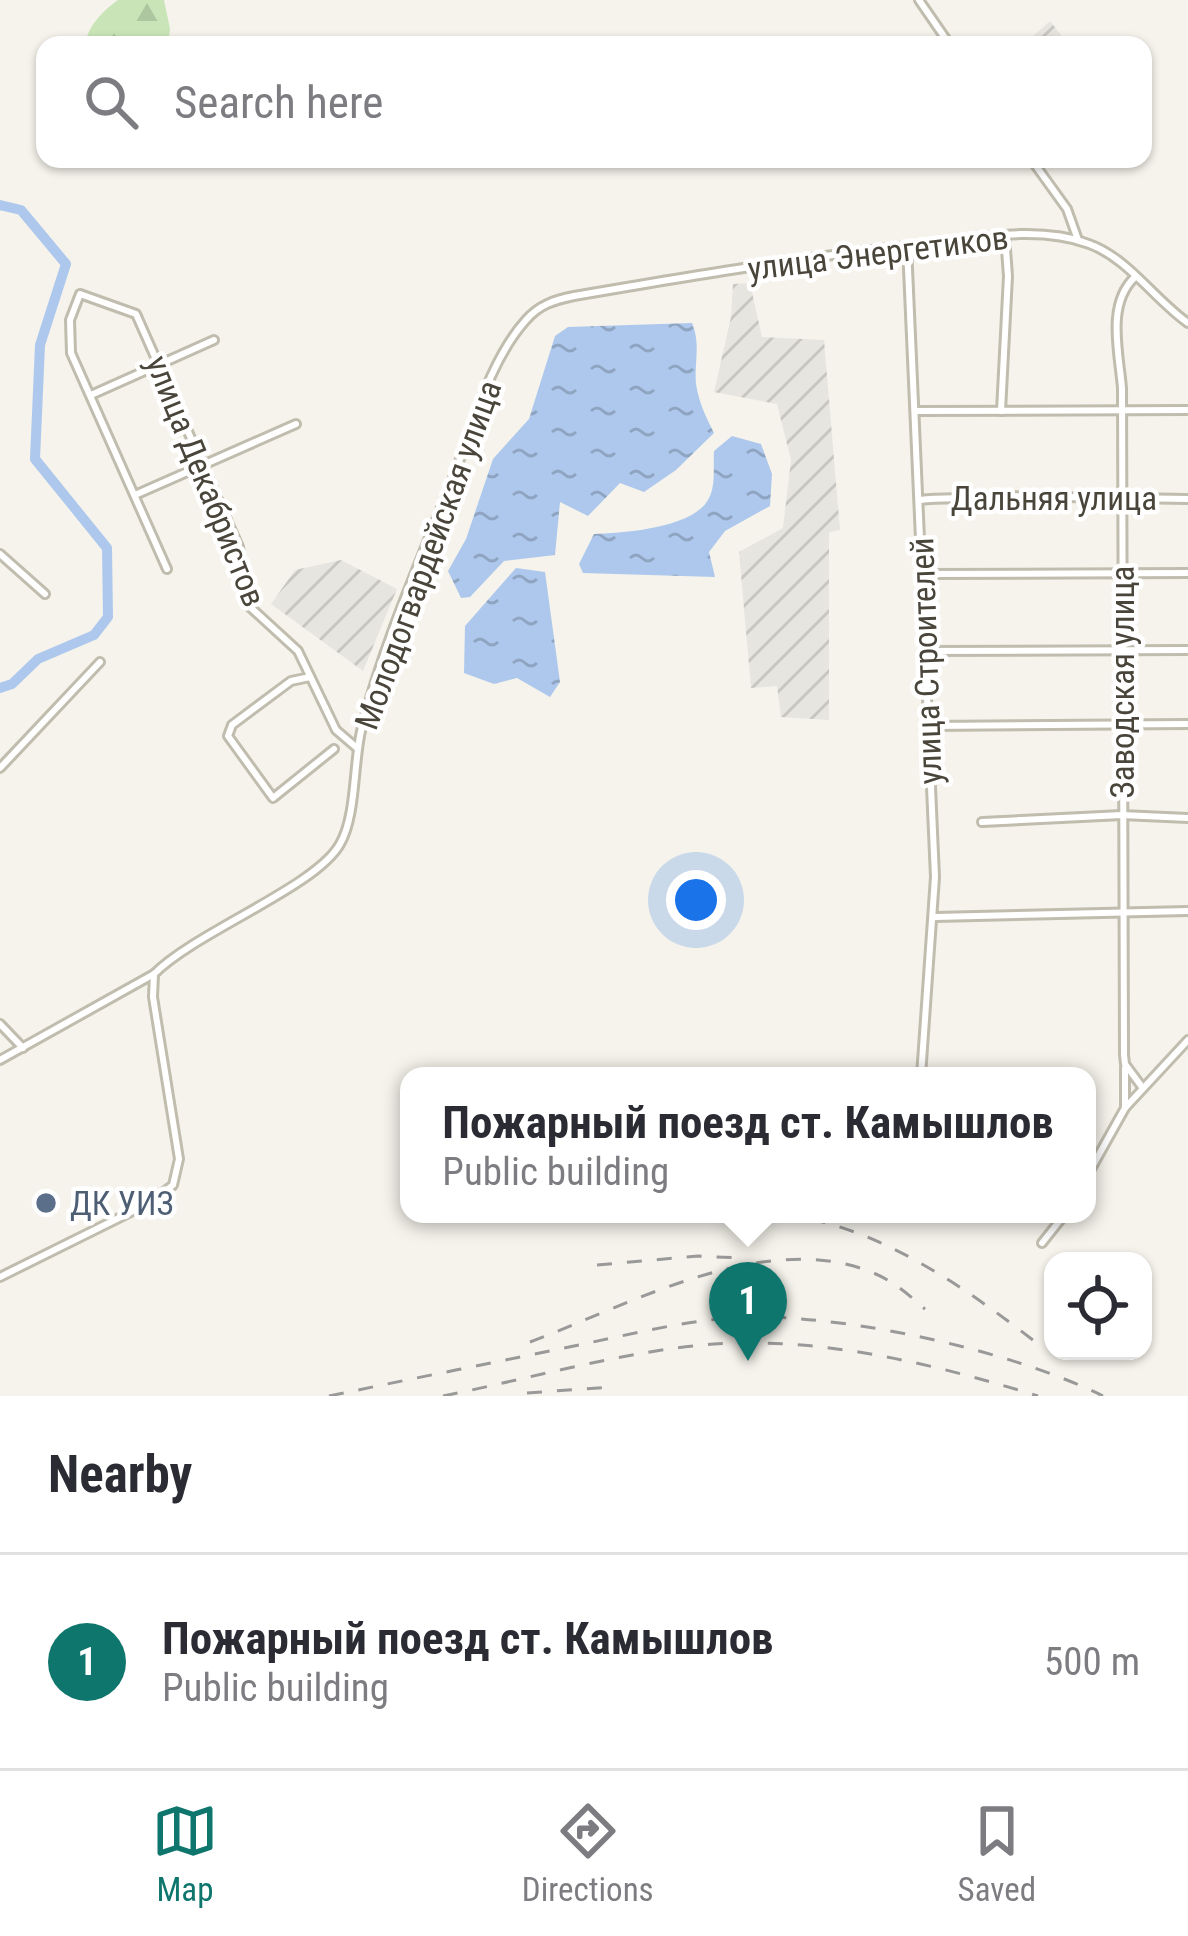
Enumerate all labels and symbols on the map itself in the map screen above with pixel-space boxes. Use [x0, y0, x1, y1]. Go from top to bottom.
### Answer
street label: улица Энергетиков [745, 218, 1011, 288]
street label: улица Декабристов [138, 350, 274, 612]
street label: Молодогвардейская улица [347, 375, 509, 735]
street label: Дальняя улица [951, 479, 1157, 518]
street label: улица Строителей [902, 537, 950, 785]
street label: Заводская улица [1103, 566, 1142, 798]
your location [666, 870, 726, 930]
place label: ДК УИЗ [70, 1184, 173, 1223]
marker: ДК УИЗ [33, 1190, 59, 1216]
pin: 1 [709, 1262, 787, 1361]

